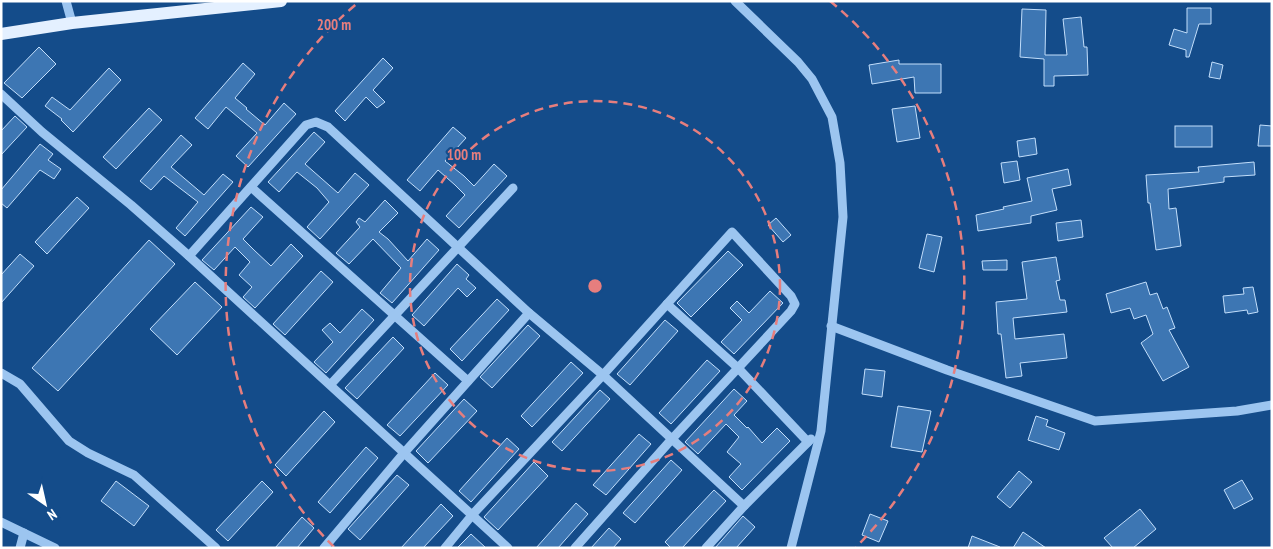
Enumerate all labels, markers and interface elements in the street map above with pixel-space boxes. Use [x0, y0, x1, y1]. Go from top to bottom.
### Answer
text: 200 m [317, 15, 351, 34]
text: 100 m [447, 145, 481, 164]
centre of rings [586, 277, 604, 295]
north arrow [20, 479, 70, 529]
text: N [44, 505, 60, 524]

